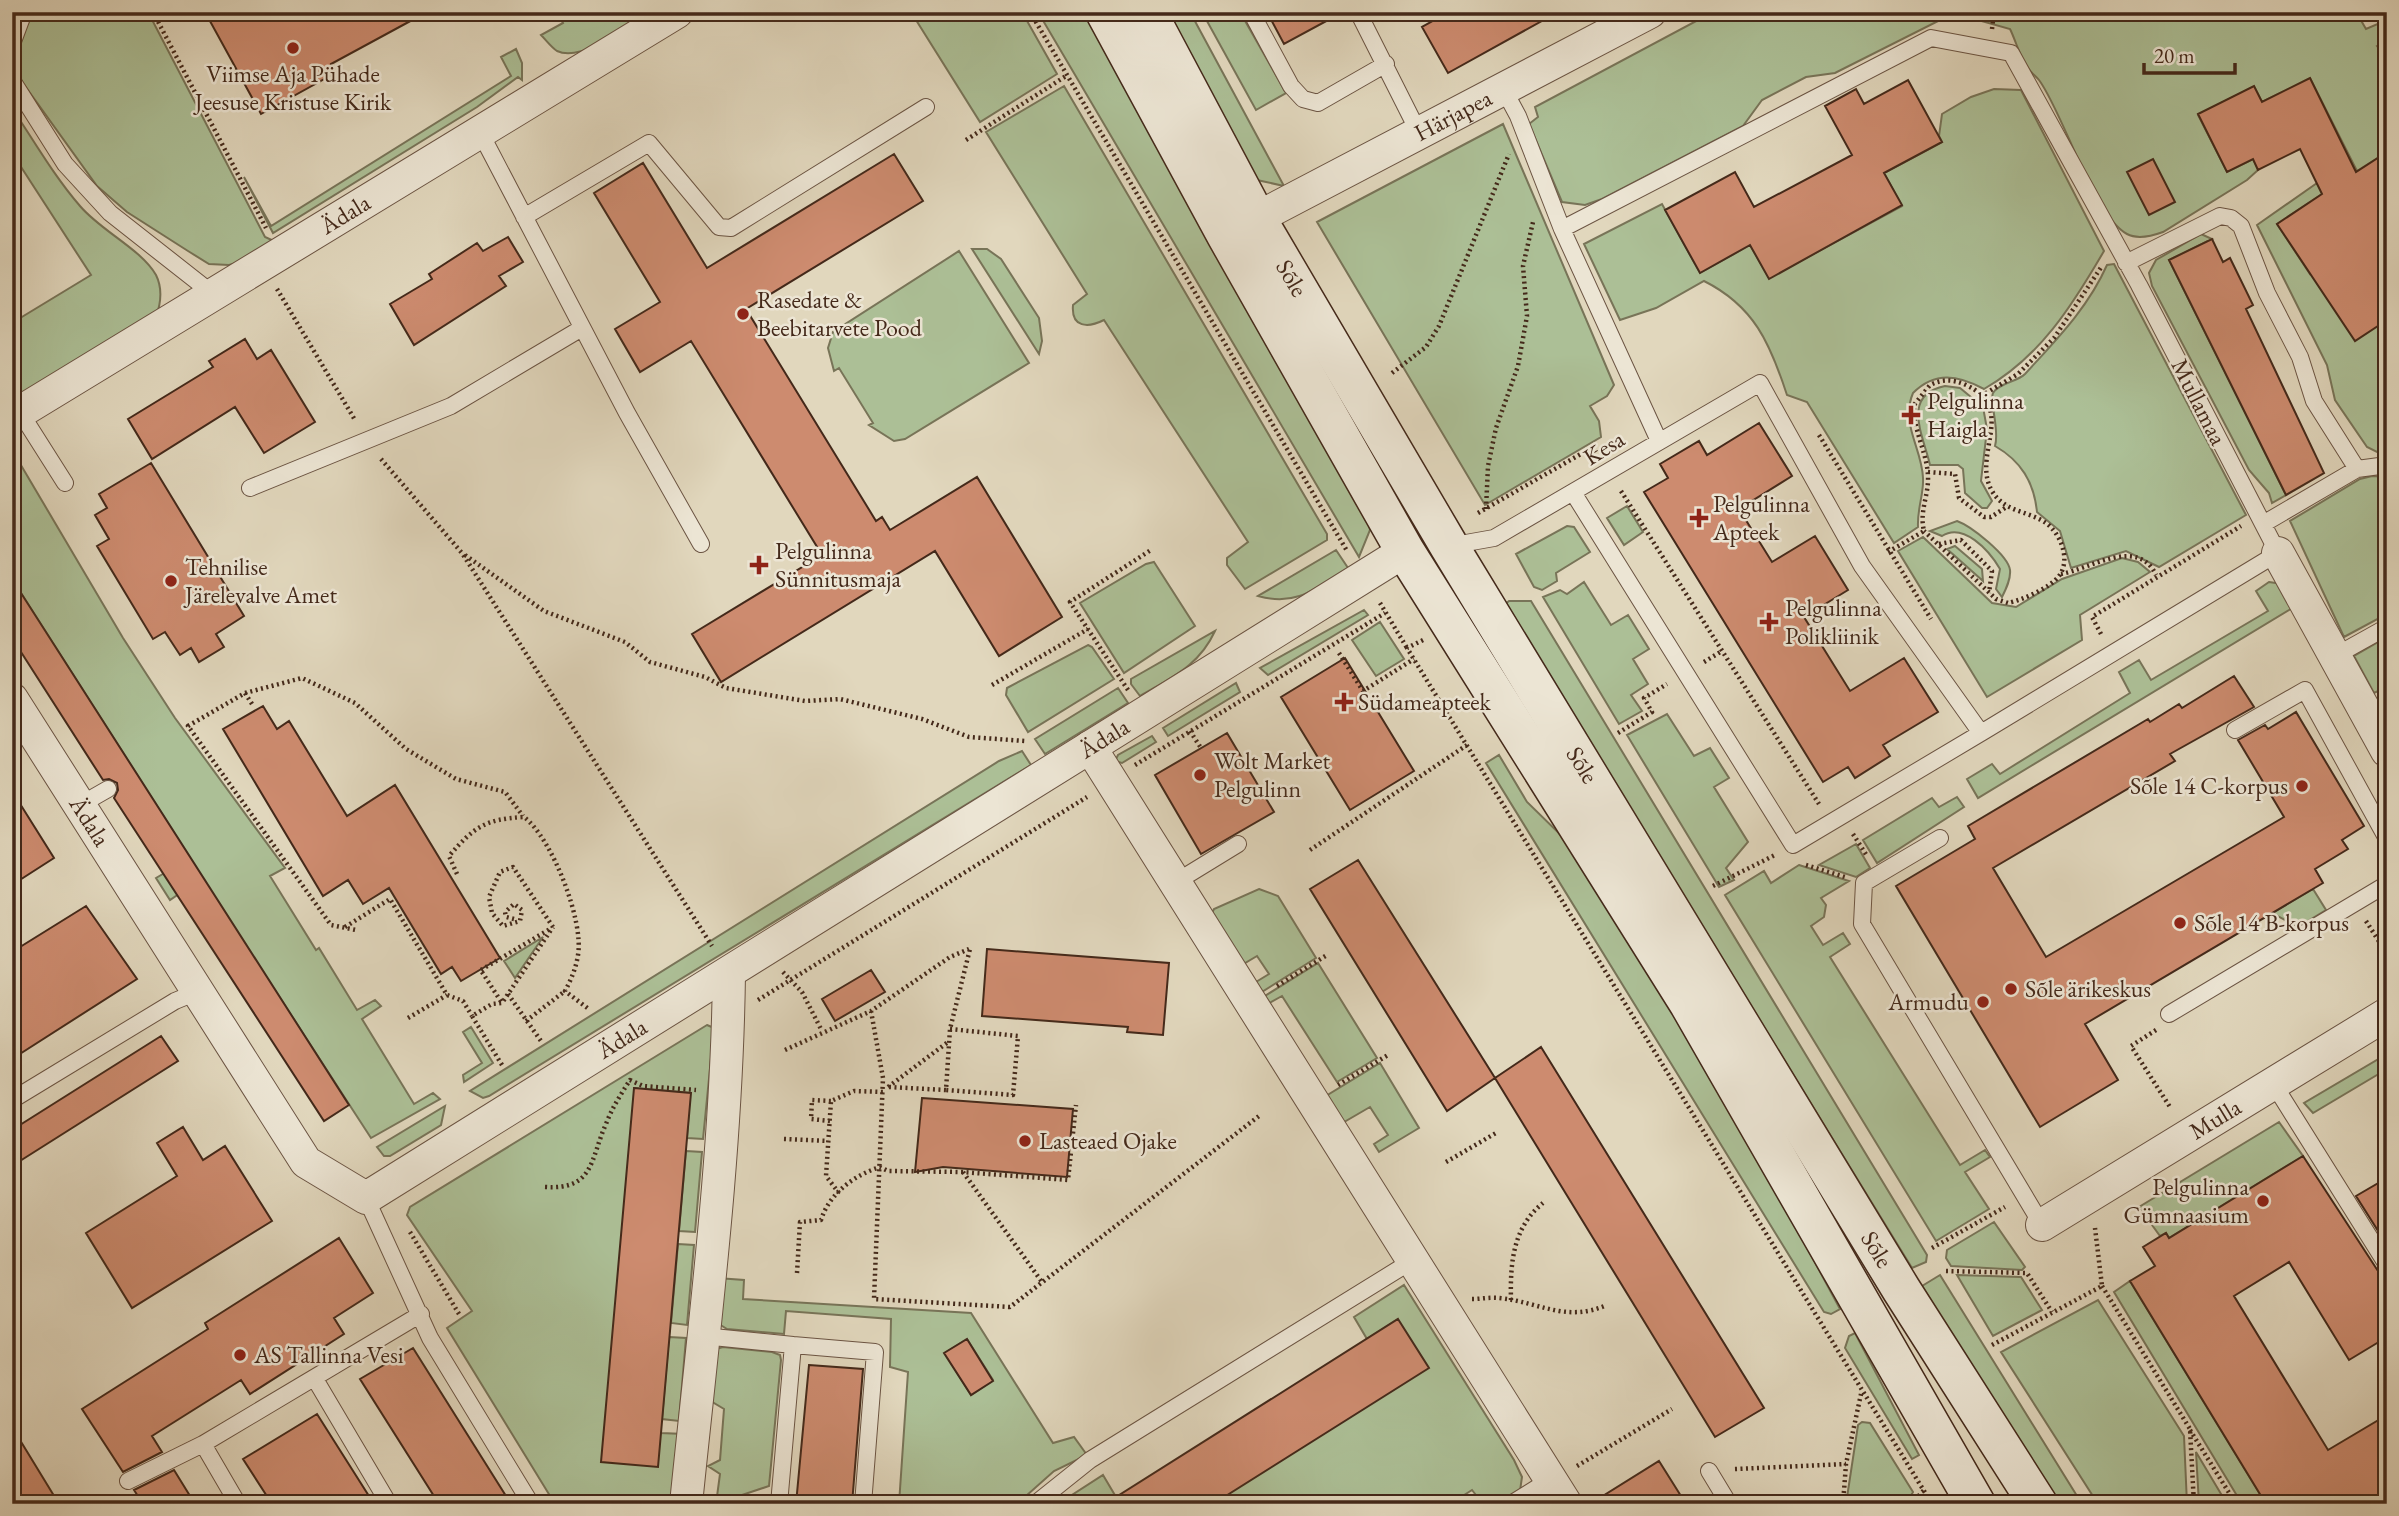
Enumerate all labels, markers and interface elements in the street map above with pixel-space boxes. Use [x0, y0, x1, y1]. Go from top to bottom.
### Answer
scale bar [2144, 32, 2234, 76]
marker: Viimse Aja Pühade Jeesuse Kristuse Kirik [285, 40, 301, 56]
text: 20 m [2154, 42, 2195, 69]
place label: Viimse Aja Pühade Jeesuse Kristuse Kirik [193, 58, 392, 117]
street label: Härjapea [1409, 82, 1497, 148]
street label: Ädala [313, 186, 376, 241]
street label: Sõle [1269, 254, 1315, 302]
place label: Rasedate & Beebitarvete Pood [757, 284, 923, 343]
marker: Rasedate & Beebitarvete Pood [735, 306, 751, 322]
street label: Mullamaa [2164, 353, 2235, 451]
place label: Pelgulinna Haigla [1927, 385, 2024, 444]
marker: Pelgulinna Haigla [1901, 405, 1921, 425]
street label: Kesa [1577, 423, 1631, 472]
place label: Pelgulinna Apteek [1712, 488, 1810, 547]
marker: Pelgulinna Apteek [1691, 510, 1707, 526]
place label: Pelgulinna Sünnitusmaja [775, 535, 901, 594]
place label: Tehnilise Järelevalve Amet [183, 551, 337, 610]
marker: Pelgulinna Sünnitusmaja [749, 555, 769, 575]
marker: Tehnilise Järelevalve Amet [163, 573, 179, 589]
place label: Pelgulinna Polikliinik [1785, 592, 1882, 651]
marker: Pelgulinna Polikliinik [1759, 612, 1779, 632]
place label: Südameapteek [1358, 686, 1492, 717]
marker: Südameapteek [1336, 694, 1352, 710]
street label: Ädala [1072, 710, 1135, 766]
street label: Sõle [1560, 741, 1606, 789]
place label: Wolt Market Pelgulinn [1214, 745, 1331, 804]
marker: Wolt Market Pelgulinn [1192, 767, 1208, 783]
place label: Sõle 14 C-korpus [2130, 770, 2288, 801]
marker: Sõle 14 C-korpus [2294, 778, 2310, 794]
street label: Ädala [62, 789, 118, 852]
place label: Sõle 14 B-korpus [2194, 907, 2349, 938]
marker: Sõle 14 B-korpus [2172, 915, 2188, 931]
place label: Sõle ärikeskus [2025, 973, 2151, 1004]
marker: Sõle ärikeskus [2003, 981, 2019, 997]
place label: Armudu [1887, 986, 1969, 1017]
marker: Armudu [1975, 994, 1991, 1010]
street label: Ädala [590, 1011, 653, 1066]
street label: Mulla [2183, 1091, 2247, 1146]
place label: Lasteaed Ojake [1039, 1125, 1177, 1156]
marker: Lasteaed Ojake [1017, 1133, 1033, 1149]
place label: Pelgulinna Gümnaasium [2123, 1171, 2249, 1230]
marker: Pelgulinna Gümnaasium [2255, 1193, 2271, 1209]
street label: Sõle [1854, 1225, 1900, 1273]
place label: AS Tallinna Vesi [253, 1339, 404, 1370]
marker: AS Tallinna Vesi [232, 1347, 248, 1363]

